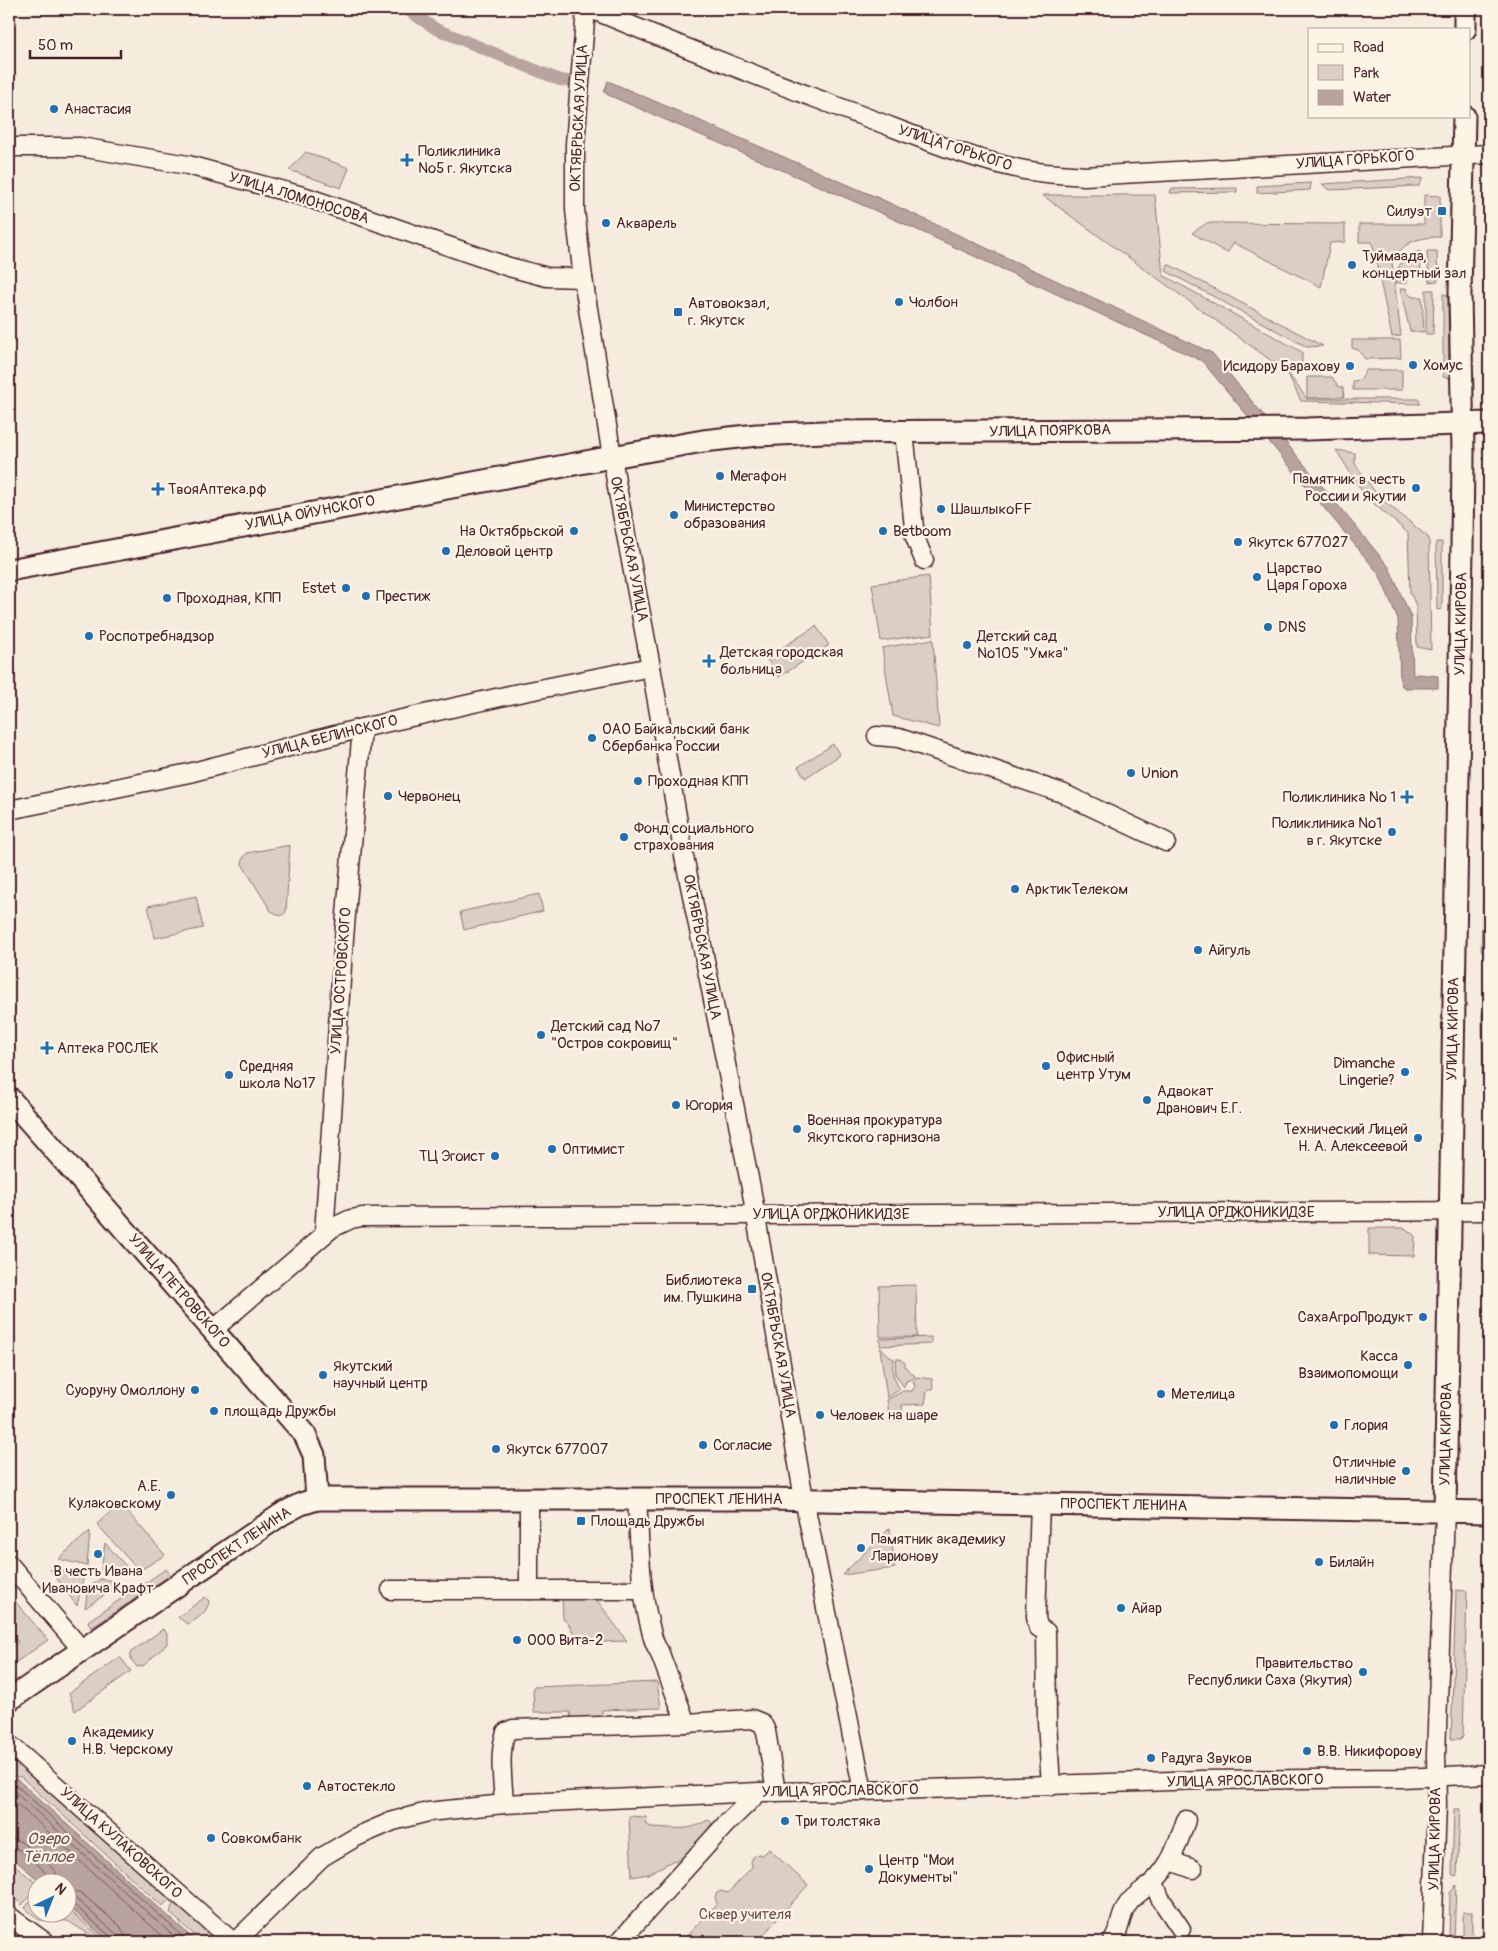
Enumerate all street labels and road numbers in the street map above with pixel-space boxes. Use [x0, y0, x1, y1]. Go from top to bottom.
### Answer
street label: ОКТЯБРЬСКАЯ УЛИЦА [566, 44, 592, 192]
street label: УЛИЦА ГОРЬКОГО [896, 121, 1014, 175]
street label: УЛИЦА ГОРЬКОГО [1295, 146, 1415, 174]
street label: УЛИЦА ЛОМОНОСОВА [227, 168, 372, 228]
street label: УЛИЦА ПОЯРКОВА [989, 420, 1111, 442]
street label: ОКТЯБРЬСКАЯ УЛИЦА [606, 475, 652, 623]
street label: УЛИЦА ОЙУНСКОГО [244, 491, 376, 535]
street label: УЛИЦА КИРОВА [1451, 572, 1471, 676]
street label: УЛИЦА БЕЛИНСКОГО [260, 711, 400, 763]
street label: ОКТЯБРЬСКАЯ УЛИЦА [679, 873, 725, 1021]
street label: УЛИЦА ОСТРОВСКОГО [326, 907, 356, 1055]
street label: УЛИЦА КИРОВА [1443, 977, 1463, 1081]
street label: УЛИЦА ОРДЖОНИКИДЗЕ [1157, 1203, 1315, 1222]
street label: УЛИЦА ОРДЖОНИКИДЗЕ [752, 1205, 910, 1224]
street label: УЛИЦА ПЕТРОВСКОГО [124, 1230, 234, 1352]
street label: ОКТЯБРЬСКАЯ УЛИЦА [756, 1271, 800, 1420]
street label: УЛИЦА КИРОВА [1436, 1382, 1456, 1486]
street label: ПРОСПЕКТ ЛЕНИНА [656, 1490, 783, 1509]
street label: ПРОСПЕКТ ЛЕНИНА [1060, 1494, 1188, 1516]
street label: ПРОСПЕКТ ЛЕНИНА [179, 1503, 295, 1589]
street label: УЛИЦА ЯРОСЛАВСКОГО [1166, 1770, 1324, 1792]
street label: УЛИЦА ЯРОСЛАВСКОГО [761, 1780, 919, 1802]
street label: УЛИЦА КУЛАКОВСКОГО [56, 1783, 186, 1903]
street label: УЛИЦА КИРОВА [1425, 1787, 1445, 1891]

